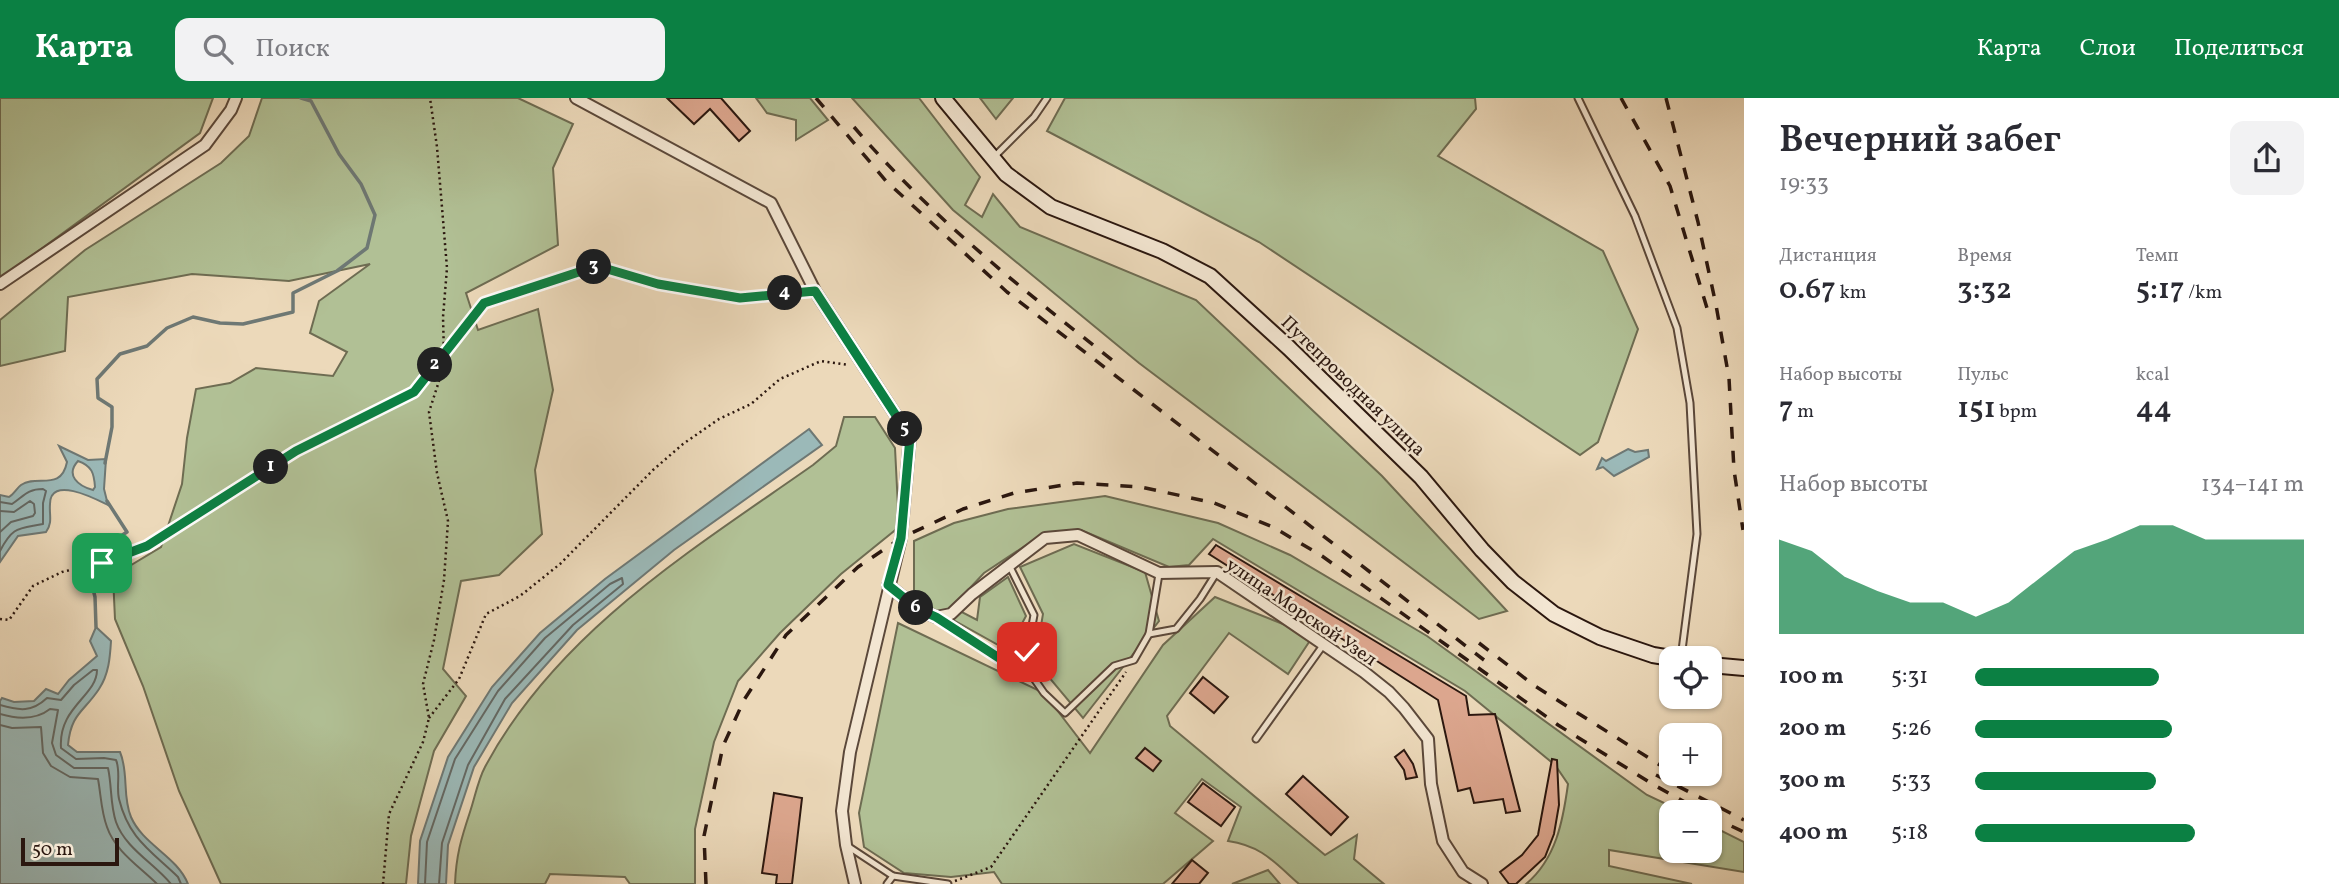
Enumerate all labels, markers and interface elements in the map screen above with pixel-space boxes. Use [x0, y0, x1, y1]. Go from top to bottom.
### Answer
search box [175, 18, 665, 81]
text: Карта [35, 26, 133, 72]
icon: search [199, 30, 237, 68]
text: Поиск [255, 31, 330, 67]
text: Карта [1977, 32, 2042, 66]
text: Слои [2080, 32, 2136, 66]
text: Поделиться [2174, 32, 2304, 66]
text: Вечерний забег [1779, 115, 2061, 168]
button: share [2230, 121, 2304, 195]
text: 19:33 [1779, 168, 1829, 200]
text: Дистанция [1779, 243, 1877, 269]
text: Время [1957, 243, 2012, 269]
text: Темп [2136, 243, 2179, 269]
pin: 3 [576, 250, 612, 284]
text: 3 [589, 253, 598, 279]
text: 0.67 [1779, 269, 1836, 311]
text: 3:32 [1957, 269, 2012, 311]
text: 5:17 [2136, 269, 2184, 311]
pin: 4 [768, 276, 802, 310]
text: 4 [779, 279, 790, 305]
text: km [1836, 280, 1867, 306]
text: /km [2184, 280, 2222, 306]
street label: Путепроводная улица [1275, 310, 1431, 462]
pin: 2 [418, 348, 452, 382]
text: 2 [430, 351, 439, 377]
text: Набор высоты [1779, 362, 1902, 388]
text: Пульс [1957, 362, 2009, 388]
text: kcal [2136, 362, 2169, 388]
text: 7 [1779, 388, 1793, 430]
text: 151 [1957, 388, 1996, 430]
text: 44 [2136, 388, 2172, 430]
text: m [1793, 399, 1814, 425]
text: bpm [1996, 399, 2037, 425]
pin: 5 [888, 412, 922, 446]
text: 5 [900, 415, 909, 441]
pin: 1 [254, 450, 288, 484]
text: 1 [267, 453, 274, 479]
text: Набор высоты [1779, 469, 1928, 501]
text: 134–141 m [2201, 469, 2304, 501]
pin [72, 533, 132, 593]
icon: arrive [83, 544, 121, 582]
street label: улица Морской Узел [1220, 552, 1382, 673]
pin: 6 [898, 590, 934, 626]
text: 6 [910, 594, 921, 620]
pin [997, 622, 1057, 682]
icon: check [1008, 633, 1046, 671]
map controls [1659, 646, 1722, 863]
button: locate [1659, 646, 1722, 709]
text: 100 m [1779, 661, 1844, 693]
text: 5:31 [1891, 661, 1928, 693]
text: 200 m [1779, 713, 1846, 745]
text: 5:26 [1891, 713, 1931, 745]
button: + [1659, 723, 1722, 786]
text: 300 m [1779, 765, 1846, 797]
text: 5:33 [1891, 765, 1931, 797]
button: − [1659, 800, 1722, 863]
text: 400 m [1779, 817, 1848, 849]
text: 5:18 [1891, 817, 1928, 849]
scale bar [21, 835, 119, 867]
text: 50 m [32, 837, 73, 863]

